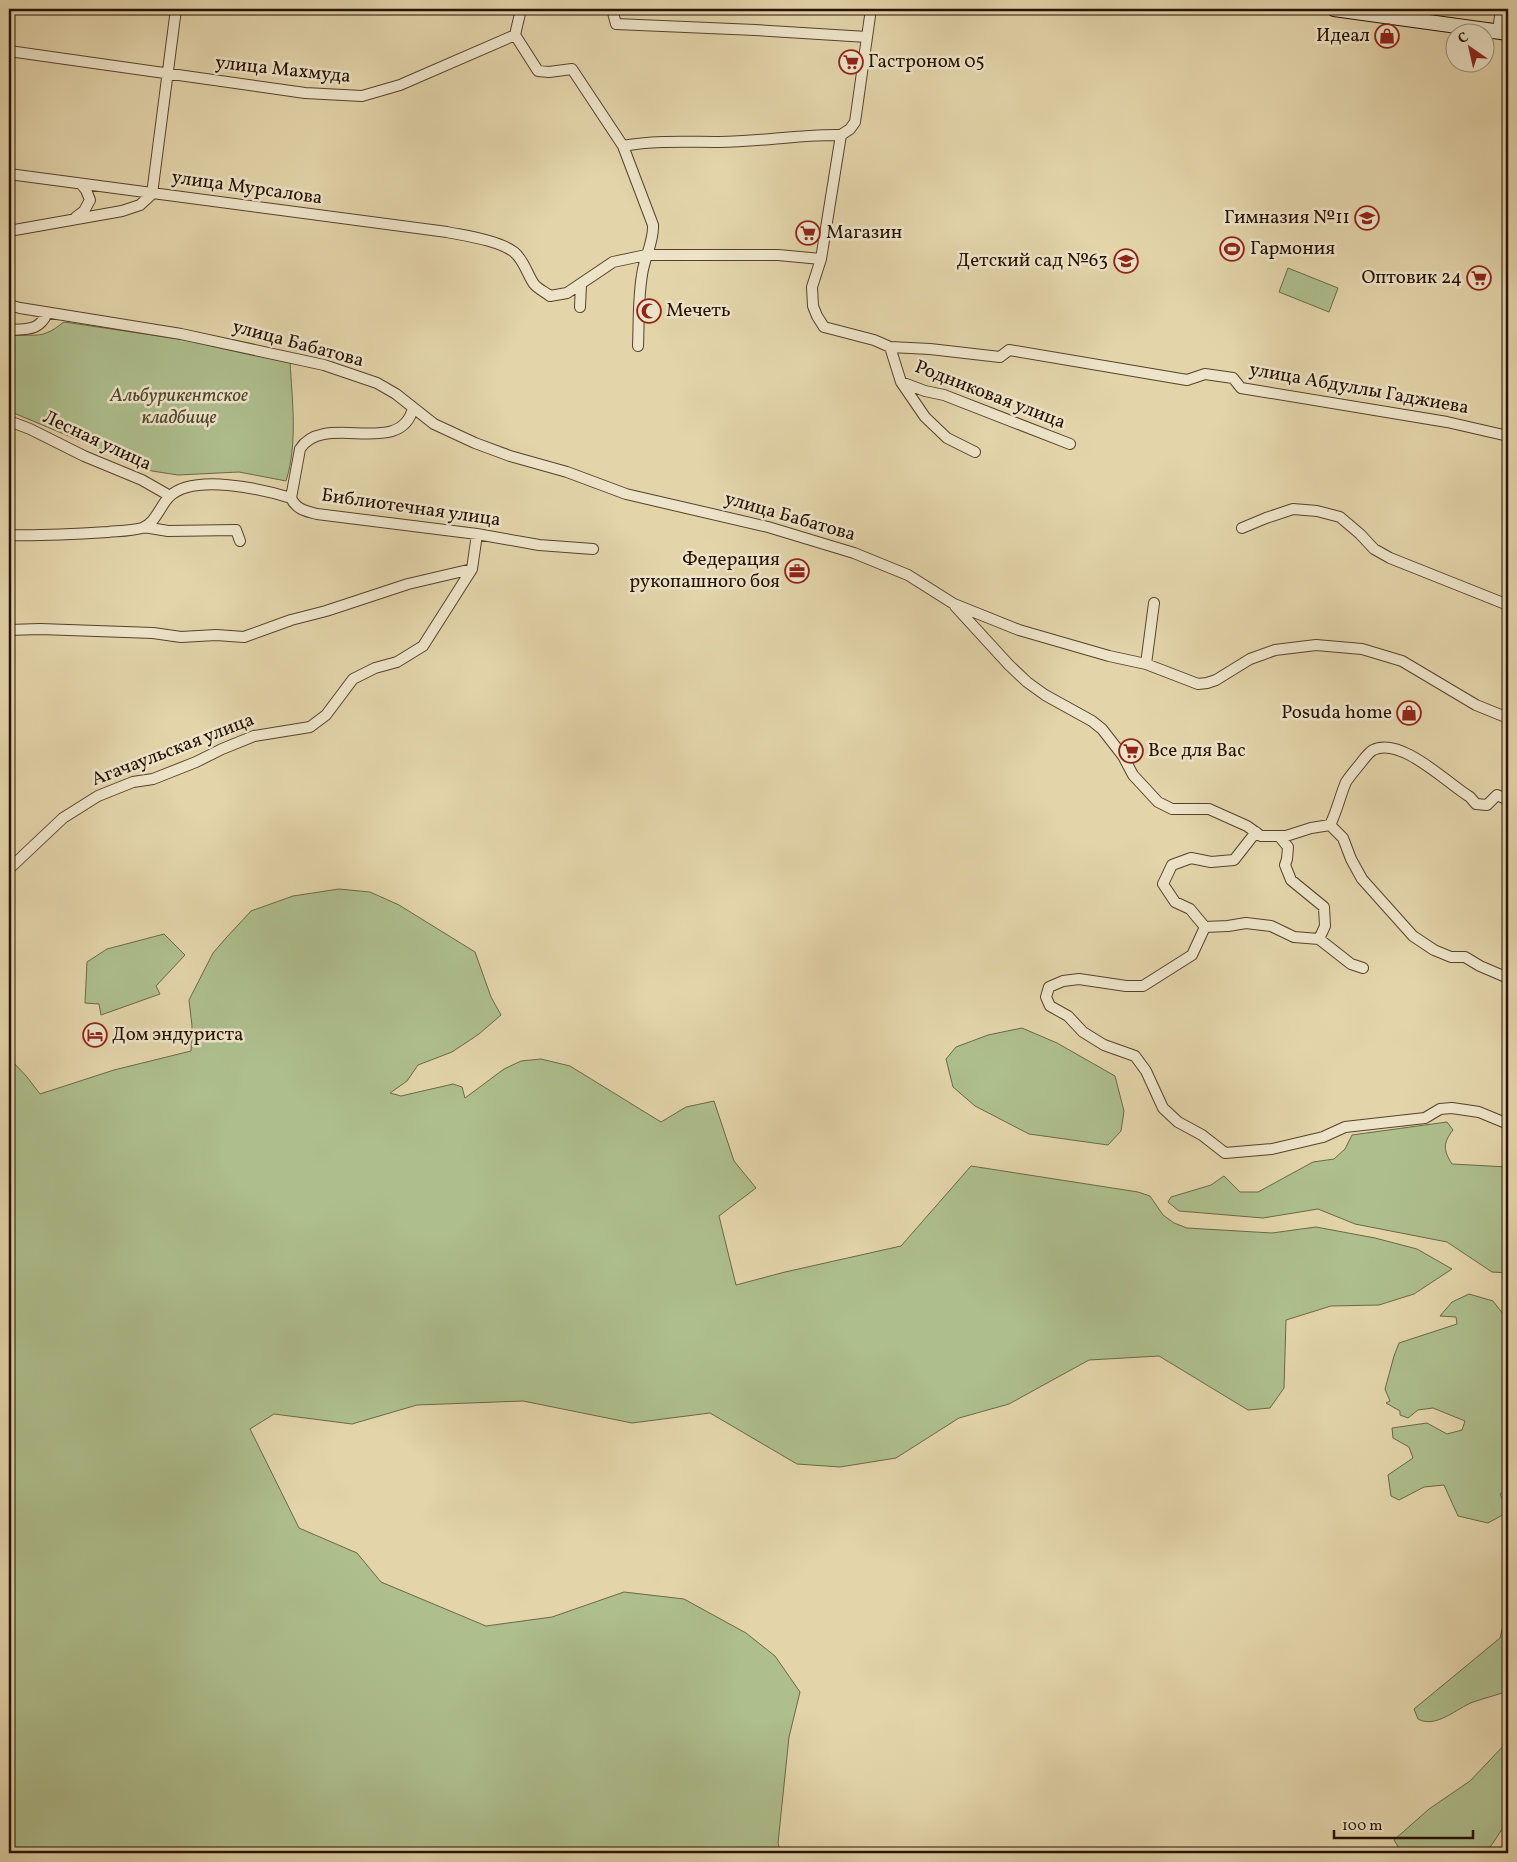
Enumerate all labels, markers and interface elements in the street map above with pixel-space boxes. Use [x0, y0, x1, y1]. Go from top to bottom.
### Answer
north arrow [1444, 22, 1494, 72]
place label: Идеал [1316, 23, 1370, 49]
shop icon: Идеал [1374, 23, 1400, 49]
text: С [1455, 28, 1473, 49]
supermarket icon: Гастроном 05 [838, 49, 864, 75]
place label: Гастроном 05 [868, 49, 985, 75]
street label: улица Махмуда [214, 50, 352, 90]
street label: улица Мурсалова [170, 165, 324, 211]
place label: Гимназия №11 [1224, 205, 1350, 231]
school or university icon: Гимназия №11 [1354, 205, 1380, 231]
supermarket icon: Магазин [795, 220, 821, 246]
place label: Магазин [826, 220, 902, 246]
sports icon: Гармония [1219, 236, 1245, 262]
place label: Гармония [1250, 236, 1335, 262]
place label: Детский сад №63 [956, 248, 1108, 274]
school or university icon: Детский сад №63 [1113, 248, 1139, 274]
place label: Оптовик 24 [1361, 265, 1462, 291]
supermarket icon: Оптовик 24 [1466, 265, 1492, 291]
mosque icon: Мечеть [636, 298, 662, 324]
place label: Мечеть [666, 298, 731, 324]
street label: улица Бабатова [229, 314, 367, 374]
street label: Родниковая улица [911, 354, 1069, 436]
street label: улица Абдуллы Гаджиева [1247, 357, 1471, 421]
park label: Альбурикентское кладбище [109, 383, 248, 431]
street label: Лесная улица [38, 404, 156, 478]
street label: Библиотечная улица [320, 483, 502, 533]
street label: улица Бабатова [721, 486, 859, 548]
place label: Федерация рукопашного боя [629, 547, 780, 595]
office icon: Федерация рукопашного боя [784, 558, 810, 584]
place label: Posuda home [1281, 700, 1392, 726]
shop icon: Posuda home [1396, 700, 1422, 726]
street label: Агачаульская улица [88, 707, 258, 793]
supermarket icon: Все для Вас [1118, 738, 1144, 764]
place label: Все для Вас [1148, 738, 1246, 764]
hotel icon: Дом эндуриста [82, 1022, 108, 1048]
place label: Дом эндуриста [112, 1022, 244, 1048]
scale bar [1334, 1807, 1473, 1839]
text: 100 m [1342, 1816, 1382, 1837]

